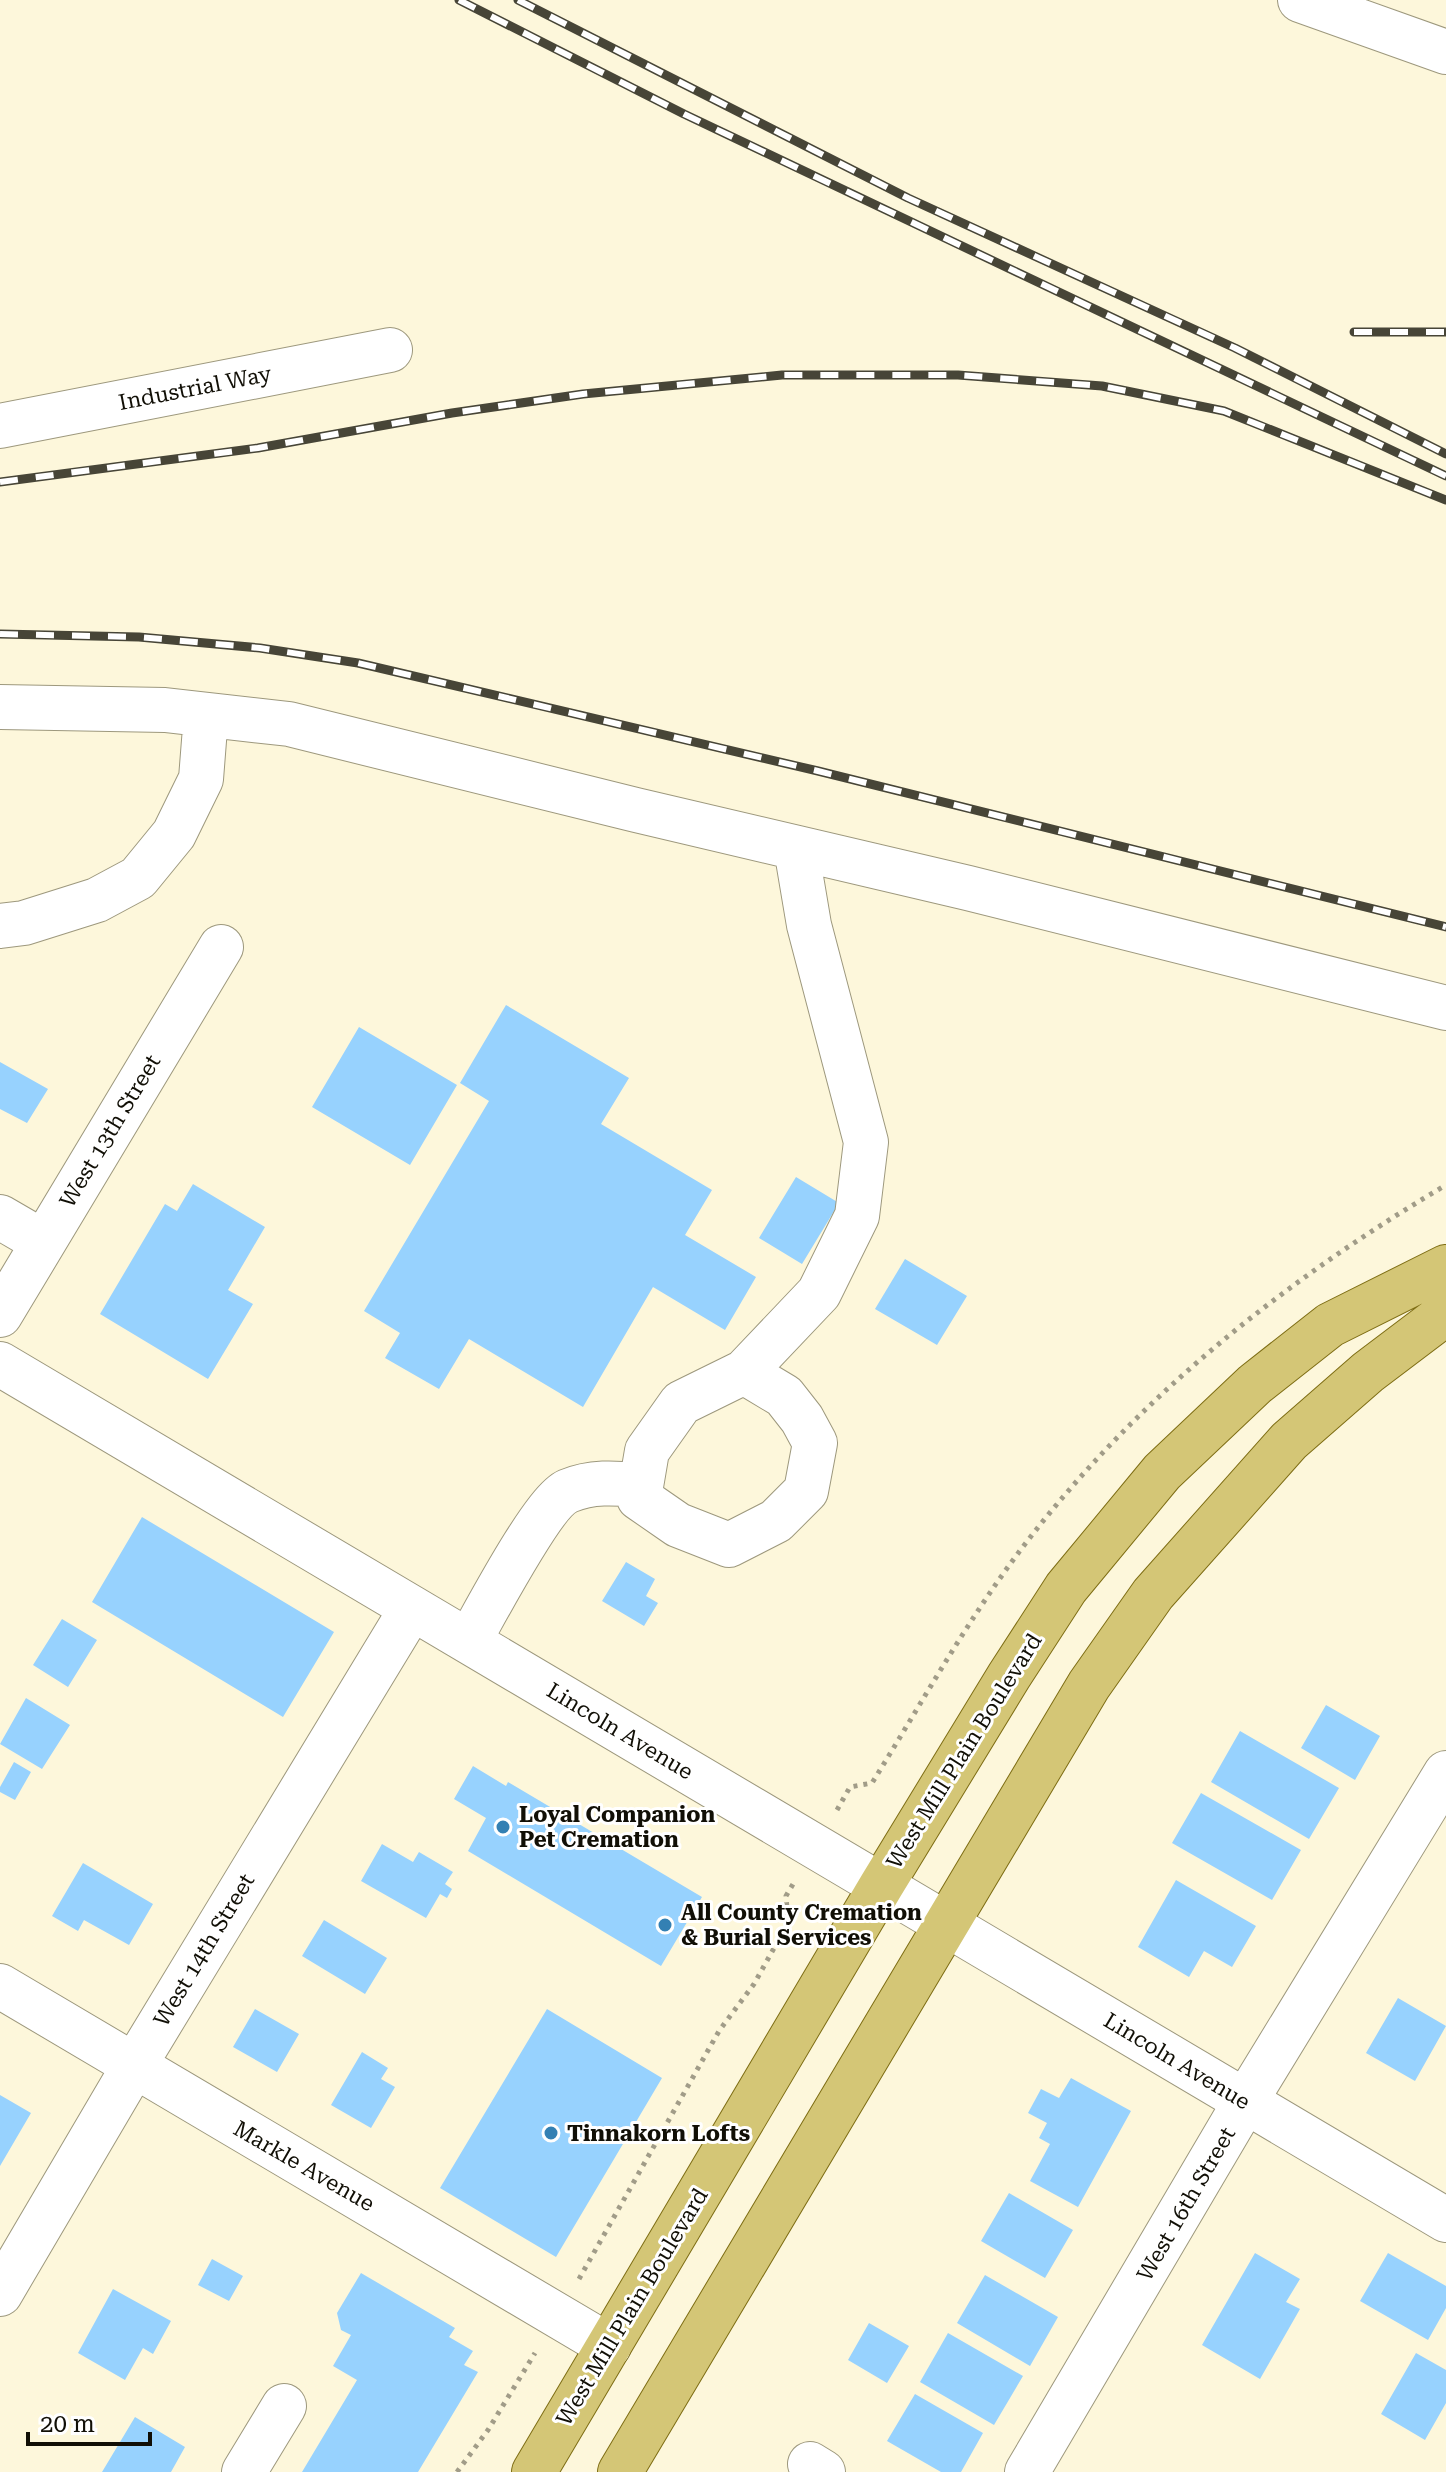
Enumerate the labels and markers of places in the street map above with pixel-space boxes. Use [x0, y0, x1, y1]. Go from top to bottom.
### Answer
place label: Loyal Companion Pet Cremation [519, 1802, 715, 1852]
marker: Loyal Companion Pet Cremation [494, 1818, 512, 1836]
place label: All County Cremation & Burial Services [681, 1900, 922, 1950]
marker: All County Cremation & Burial Services [656, 1916, 674, 1934]
place label: Tinnakorn Lofts [567, 2121, 750, 2146]
marker: Tinnakorn Lofts [542, 2124, 560, 2142]

